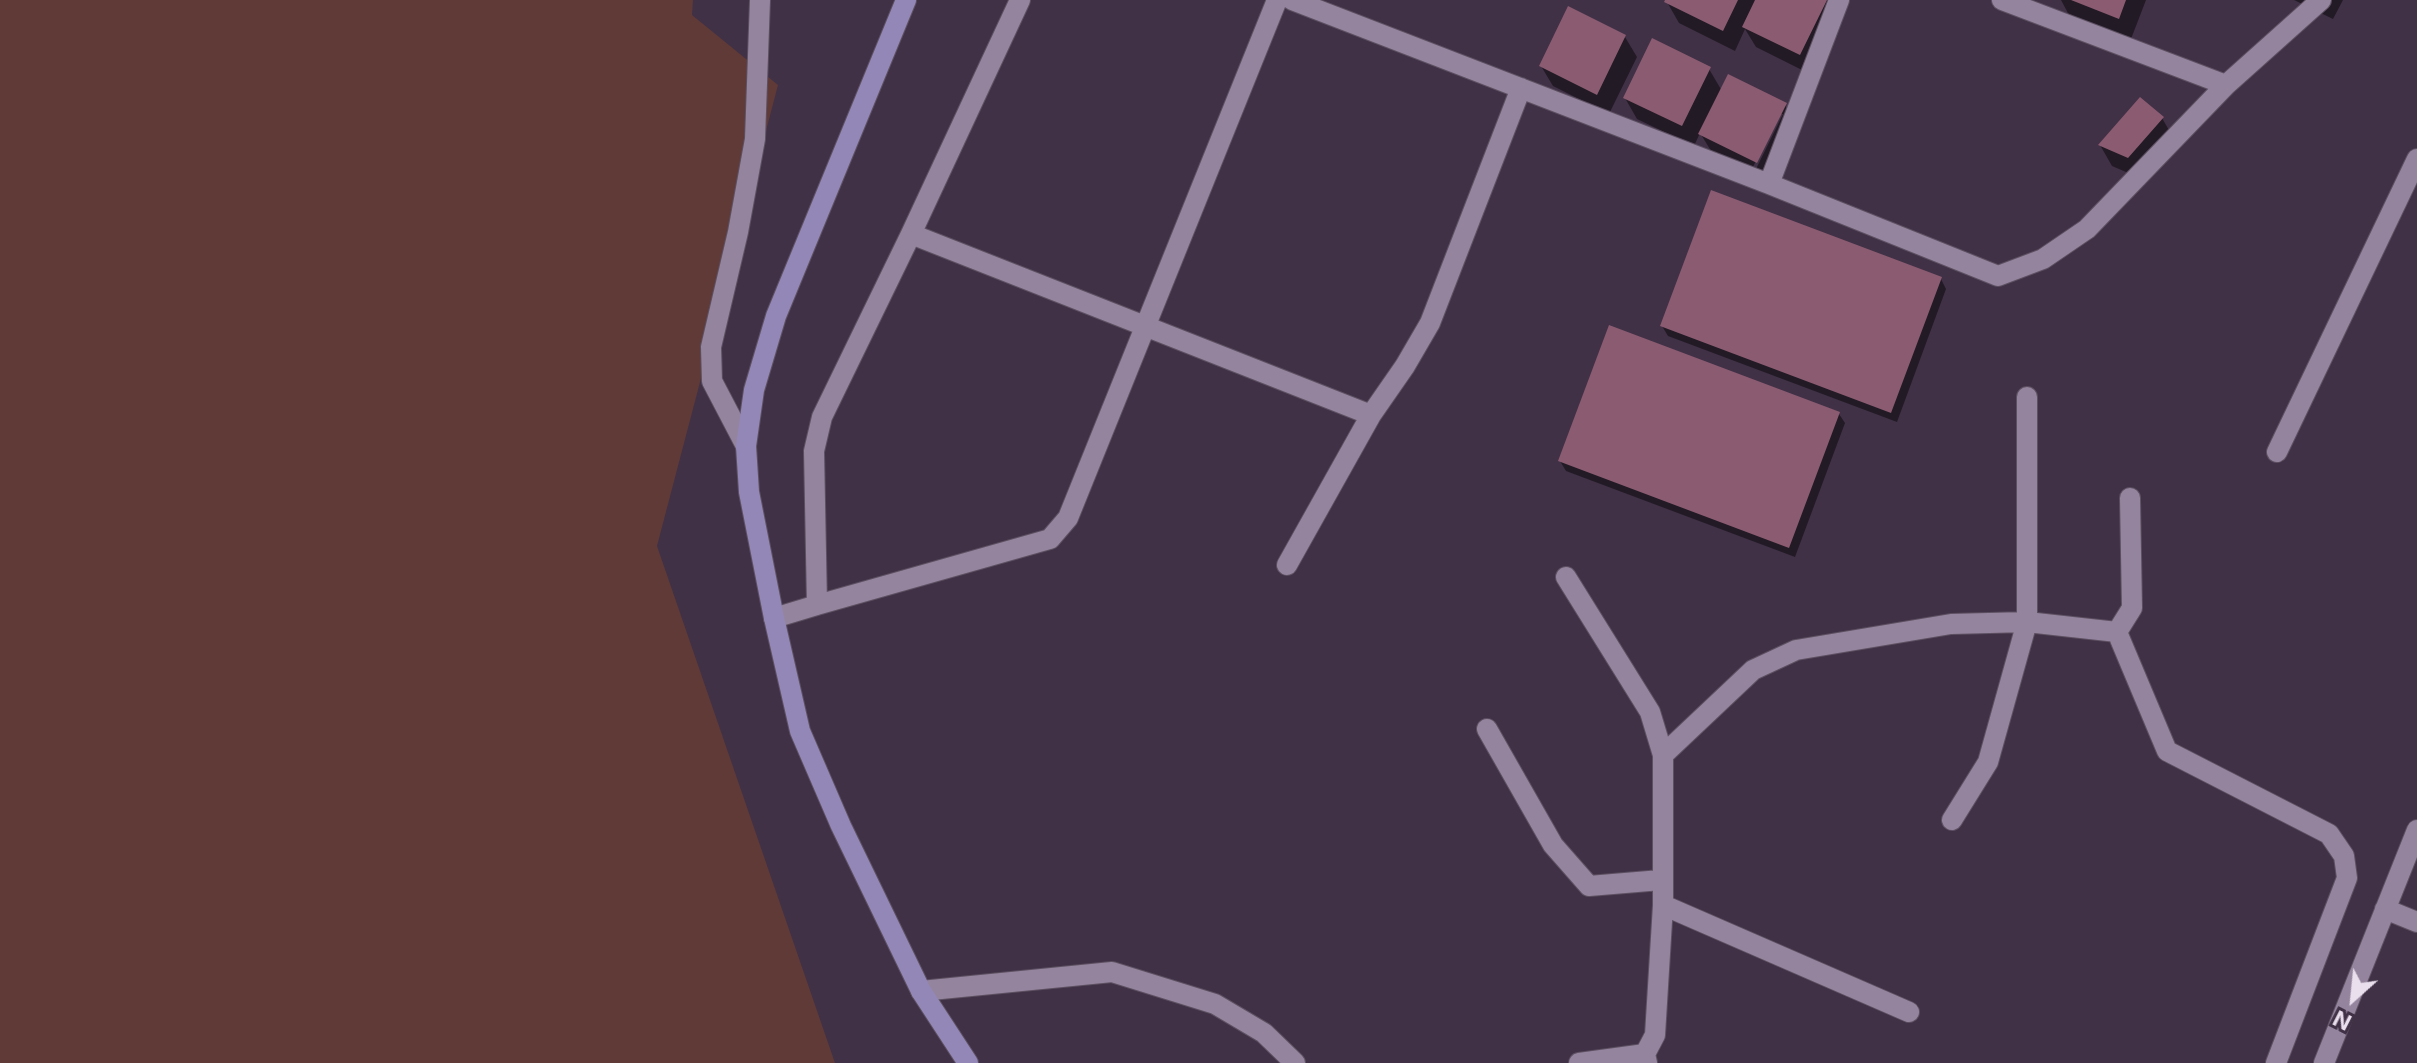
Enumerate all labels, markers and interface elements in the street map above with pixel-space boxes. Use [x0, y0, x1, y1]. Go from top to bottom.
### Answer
north arrow [2313, 959, 2393, 1039]
text: N [2329, 1005, 2355, 1036]

